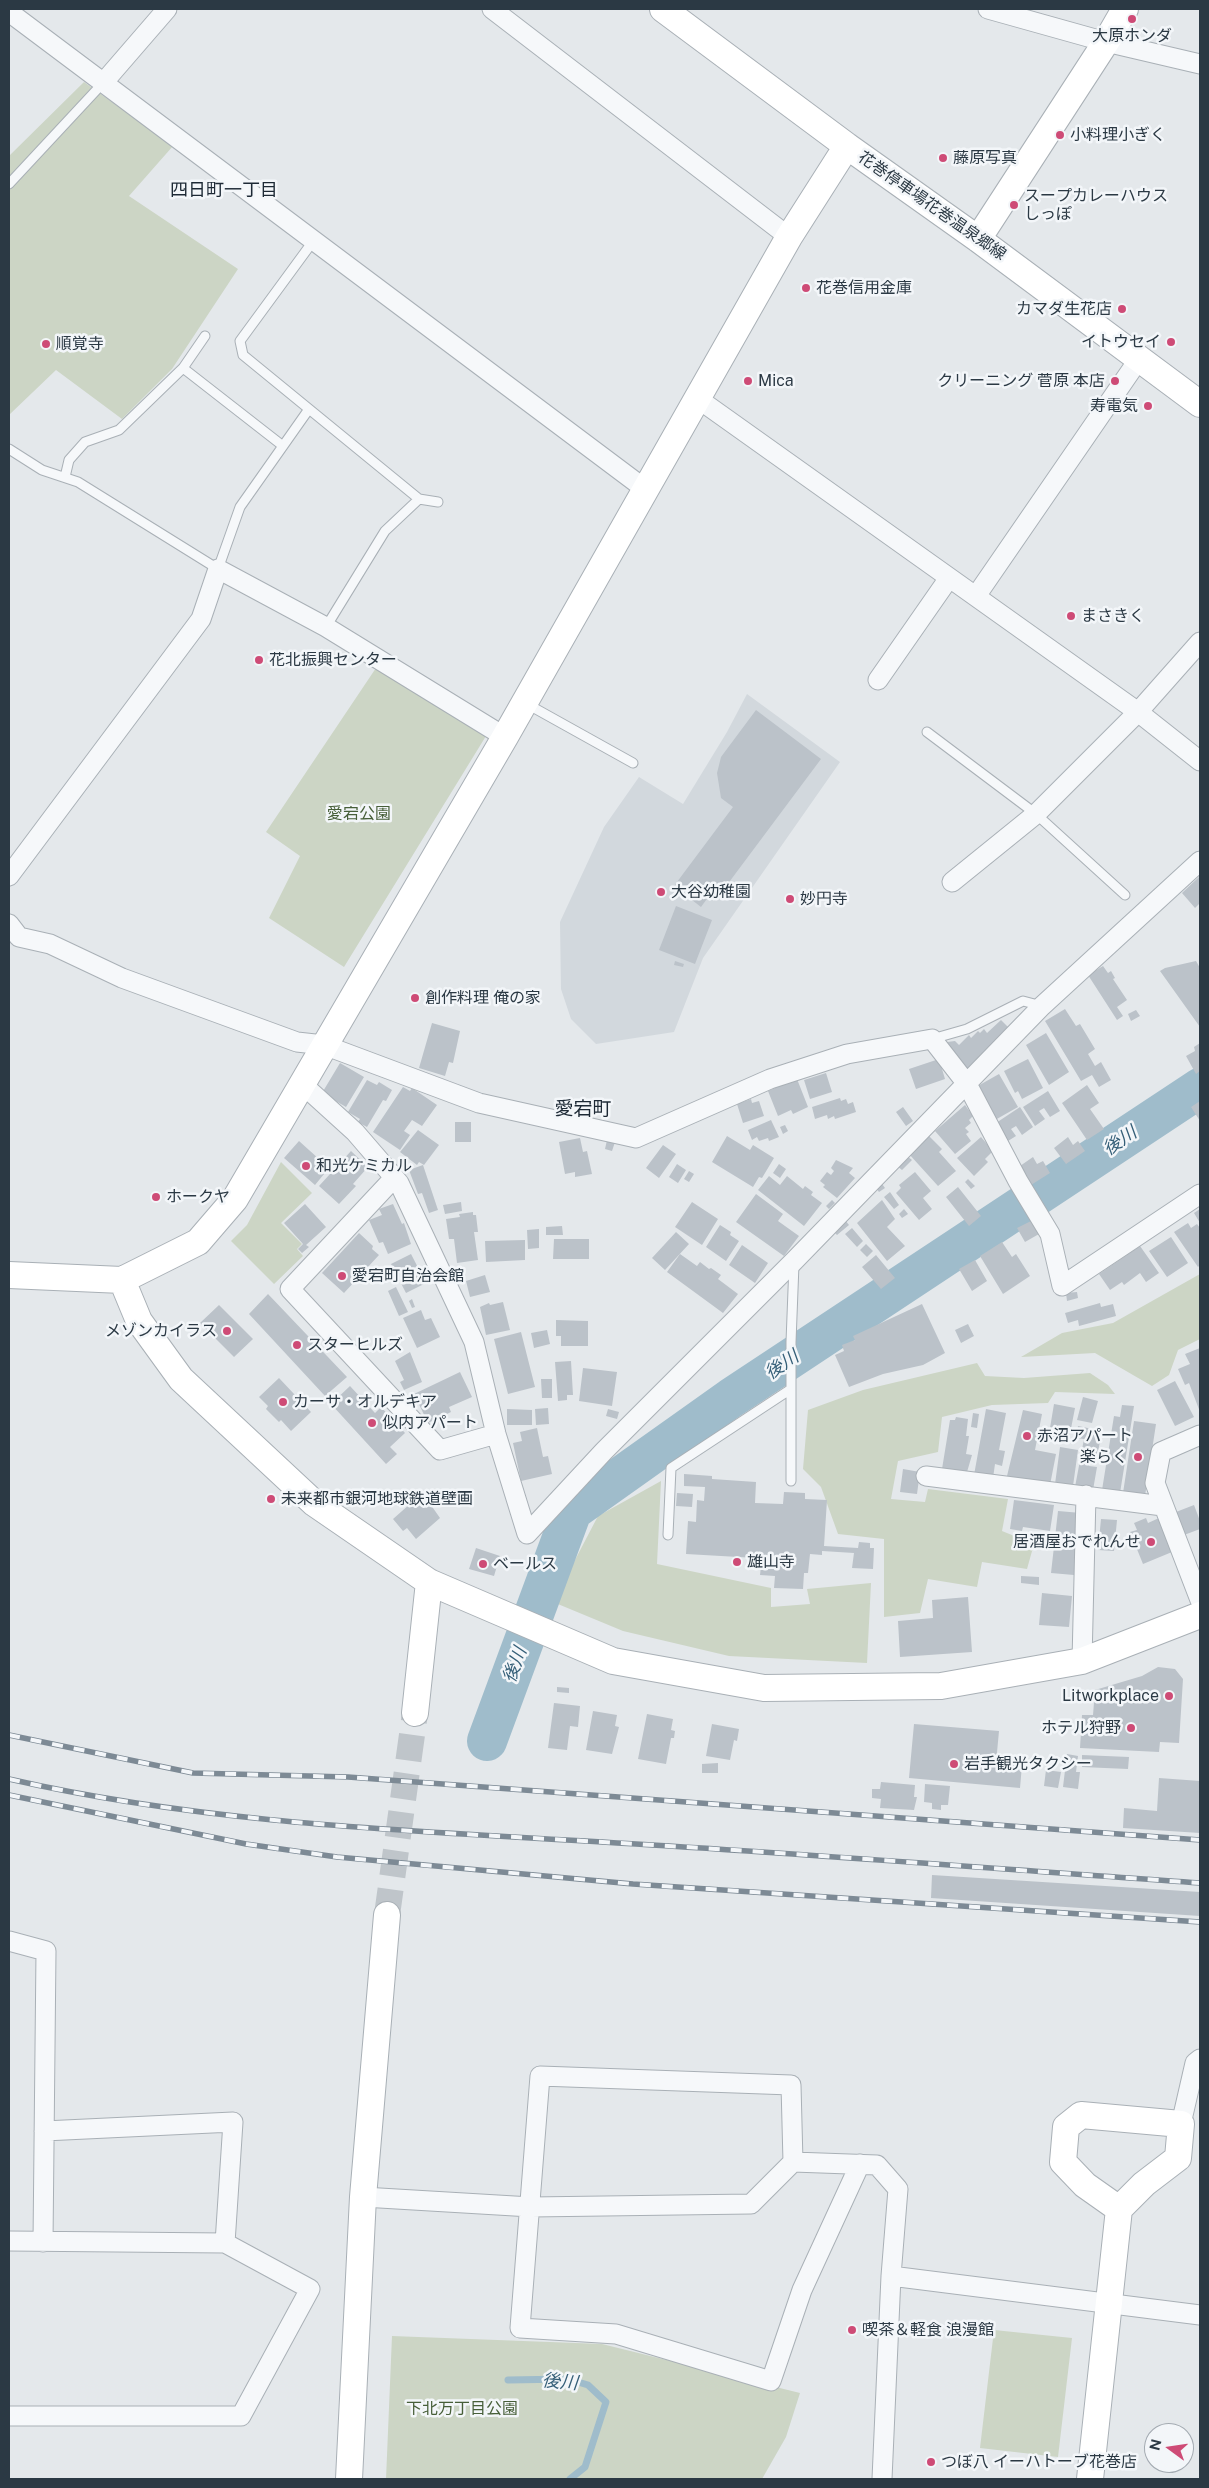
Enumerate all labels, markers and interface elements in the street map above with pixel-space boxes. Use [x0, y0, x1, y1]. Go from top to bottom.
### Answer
marker: 大原ホンダ [1126, 13, 1138, 25]
place label: 大原ホンダ [1092, 26, 1172, 46]
place label: 小料理小ぎく [1070, 125, 1166, 145]
marker: 小料理小ぎく [1054, 129, 1066, 141]
street label: 花巻停車場花巻温泉郷線 [854, 148, 1010, 264]
place label: 藤原写真 [953, 148, 1017, 168]
marker: 藤原写真 [937, 152, 949, 164]
district label: 四日町一丁目 [170, 179, 278, 201]
place label: スープカレーハウス しっぽ [1024, 186, 1168, 224]
marker: スープカレーハウス しっぽ [1008, 199, 1020, 211]
place label: 花巻信用金庫 [816, 278, 912, 298]
marker: 花巻信用金庫 [800, 282, 812, 294]
place label: カマダ生花店 [1016, 299, 1112, 319]
marker: カマダ生花店 [1116, 303, 1128, 315]
place label: イトウセイ [1081, 332, 1161, 352]
place label: 順覚寺 [56, 334, 104, 354]
marker: イトウセイ [1165, 336, 1177, 348]
marker: 順覚寺 [40, 338, 52, 350]
place label: Mica [758, 371, 794, 391]
place label: クリーニング 菅原 本店 [937, 371, 1105, 391]
marker: Mica [742, 375, 754, 387]
marker: クリーニング 菅原 本店 [1109, 375, 1121, 387]
place label: 寿電気 [1090, 396, 1138, 416]
marker: 寿電気 [1142, 400, 1154, 412]
place label: まさきく [1081, 606, 1145, 626]
marker: まさきく [1065, 610, 1077, 622]
place label: 花北振興センター [269, 650, 397, 670]
marker: 花北振興センター [253, 654, 265, 666]
park label: 愛宕公園 [327, 804, 391, 824]
place label: 大谷幼稚園 [671, 882, 751, 902]
marker: 大谷幼稚園 [655, 886, 667, 898]
place label: 妙円寺 [800, 889, 848, 909]
marker: 妙円寺 [784, 893, 796, 905]
place label: 創作料理 俺の家 [425, 988, 541, 1008]
marker: 創作料理 俺の家 [409, 992, 421, 1004]
district label: 愛宕町 [555, 1098, 611, 1120]
water label: 後川 [1099, 1122, 1141, 1160]
place label: 和光ケミカル [316, 1156, 412, 1176]
marker: 和光ケミカル [300, 1160, 312, 1172]
place label: ホークヤ [166, 1187, 230, 1207]
marker: ホークヤ [150, 1191, 162, 1203]
place label: 愛宕町自治会館 [352, 1266, 464, 1286]
marker: 愛宕町自治会館 [336, 1270, 348, 1282]
place label: メゾンカイラス [105, 1321, 217, 1341]
marker: メゾンカイラス [221, 1325, 233, 1337]
place label: スターヒルズ [307, 1335, 403, 1355]
marker: スターヒルズ [291, 1339, 303, 1351]
water label: 後川 [761, 1346, 803, 1384]
place label: カーサ・オルデキア [293, 1392, 437, 1412]
marker: カーサ・オルデキア [277, 1396, 289, 1408]
place label: 似内アパート [382, 1413, 478, 1433]
marker: 似内アパート [366, 1417, 378, 1429]
place label: 赤沼アパート [1037, 1426, 1133, 1446]
marker: 赤沼アパート [1021, 1430, 1033, 1442]
place label: 楽らく [1080, 1447, 1128, 1467]
marker: 楽らく [1132, 1451, 1144, 1463]
place label: 未来都市銀河地球鉄道壁画 [281, 1489, 473, 1509]
marker: 未来都市銀河地球鉄道壁画 [265, 1493, 277, 1505]
place label: 居酒屋おでれんせ [1013, 1532, 1141, 1552]
marker: 居酒屋おでれんせ [1145, 1536, 1157, 1548]
place label: 雄山寺 [747, 1552, 795, 1572]
place label: ベールス [493, 1554, 557, 1574]
marker: 雄山寺 [731, 1556, 743, 1568]
marker: ベールス [477, 1558, 489, 1570]
water label: 後川 [499, 1644, 531, 1686]
place label: Litworkplace [1062, 1686, 1159, 1706]
marker: Litworkplace [1163, 1690, 1175, 1702]
place label: ホテル狩野 [1041, 1718, 1121, 1738]
marker: ホテル狩野 [1125, 1722, 1137, 1734]
place label: 岩手観光タクシー [964, 1754, 1092, 1774]
marker: 岩手観光タクシー [948, 1758, 960, 1770]
place label: 喫茶＆軽食 浪漫館 [862, 2320, 994, 2340]
marker: 喫茶＆軽食 浪漫館 [846, 2324, 858, 2336]
water label: 後川 [541, 2370, 579, 2394]
park label: 下北万丁目公園 [406, 2399, 518, 2419]
north arrow [1144, 2423, 1194, 2473]
text: N [1146, 2437, 1165, 2452]
place label: つぼ八 イーハトーブ花巻店 [941, 2452, 1137, 2472]
marker: つぼ八 イーハトーブ花巻店 [925, 2456, 937, 2468]

